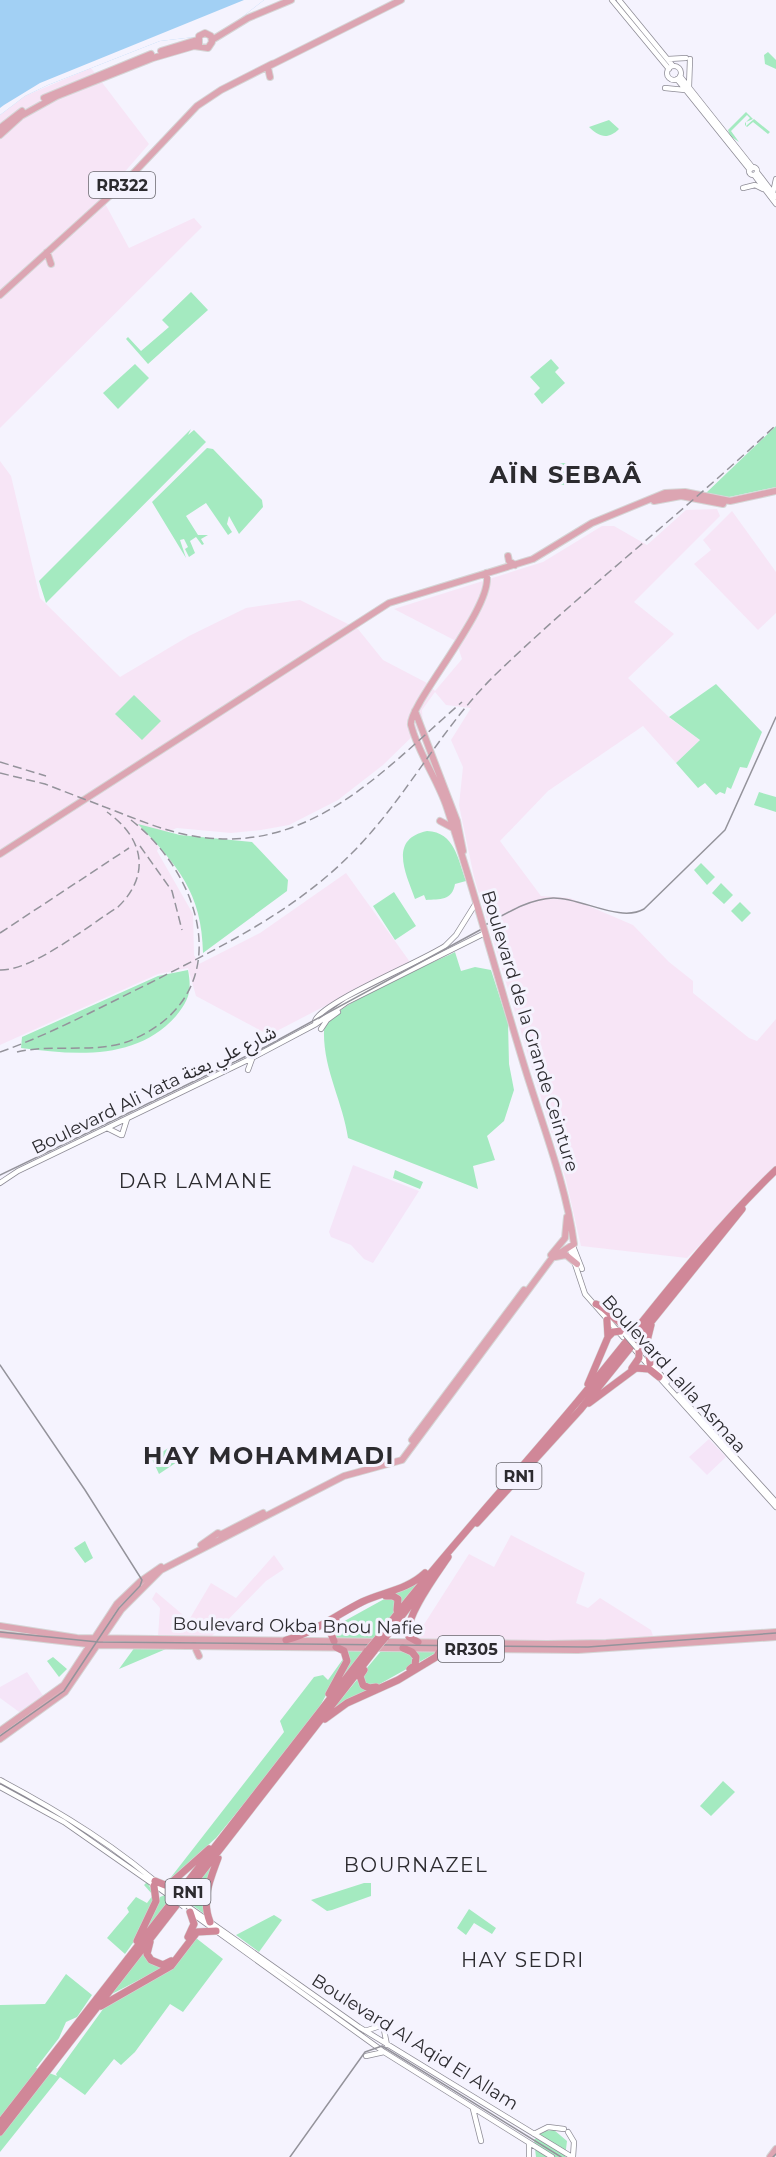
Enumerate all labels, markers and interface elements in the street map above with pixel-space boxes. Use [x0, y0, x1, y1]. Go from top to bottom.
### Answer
road number: RR322 [89, 172, 155, 198]
district label: AÏN SEBAÂ [488, 460, 643, 489]
street label: Boulevard de la Grande Ceinture [477, 888, 583, 1174]
street label: Boulevard Ali Yata شارع علي يعتة [28, 1021, 281, 1162]
district label: DAR LAMANE [119, 1169, 273, 1193]
street label: Boulevard Lalla Asmaa [597, 1291, 751, 1457]
district label: HAY MOHAMMADI [143, 1441, 395, 1470]
road number: RN1 [496, 1463, 542, 1489]
street label: Boulevard Okba Bnou Nafie [172, 1613, 424, 1639]
road number: RR305 [438, 1636, 504, 1662]
district label: BOURNAZEL [344, 1853, 488, 1877]
road number: RN1 [166, 1879, 210, 1905]
district label: HAY SEDRI [461, 1948, 585, 1972]
street label: Boulevard Al Aqid El Allam [308, 1969, 522, 2115]

